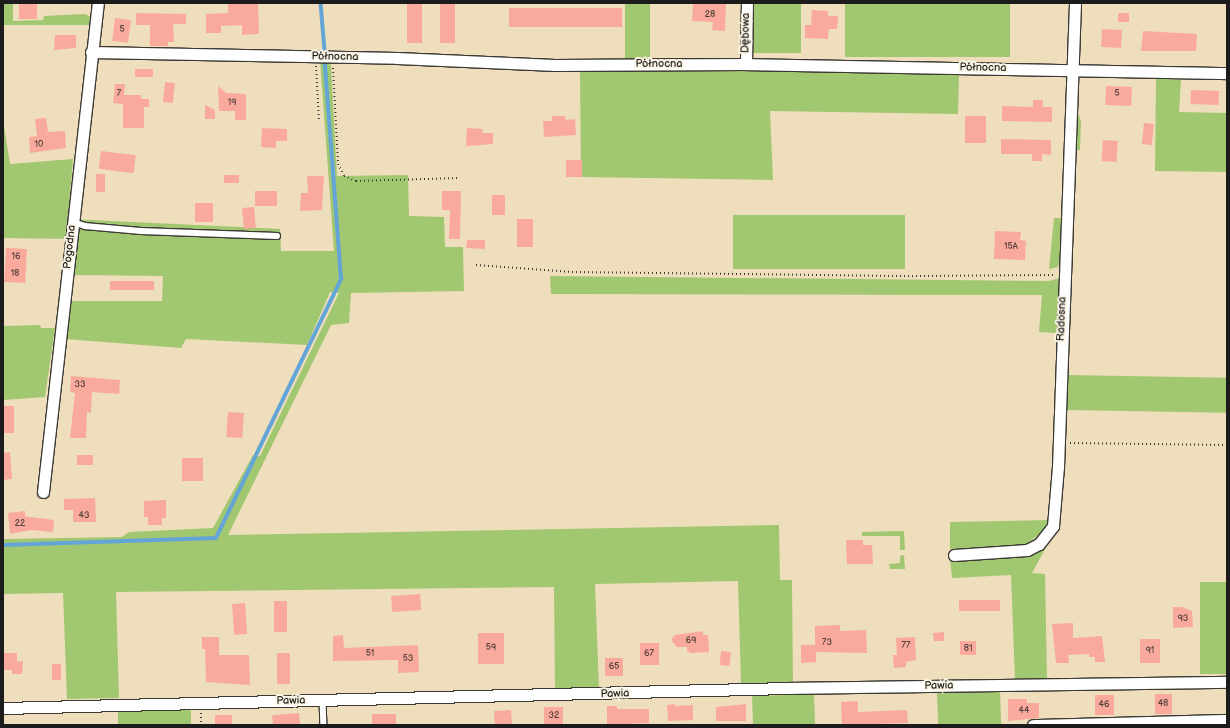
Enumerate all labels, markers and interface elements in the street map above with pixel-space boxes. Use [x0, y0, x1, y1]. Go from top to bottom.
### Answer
house number: 28 [705, 10, 715, 20]
street label: Dębowa [739, 13, 753, 53]
house number: 5 [119, 25, 125, 35]
street label: Północna [311, 50, 359, 64]
street label: Północna [636, 57, 682, 71]
street label: Północna [959, 61, 1007, 75]
house number: 7 [117, 89, 121, 99]
house number: 5 [1114, 89, 1120, 99]
house number: 19 [228, 98, 236, 108]
house number: 10 [35, 140, 43, 150]
street label: Pogodna [61, 224, 79, 270]
house number: 15A [1004, 242, 1018, 252]
house number: 16 [12, 252, 20, 262]
house number: 18 [11, 269, 19, 279]
street label: Radosna [1055, 297, 1069, 341]
house number: 33 [74, 380, 86, 390]
house number: 43 [78, 511, 90, 521]
house number: 22 [15, 519, 25, 529]
house number: 93 [1178, 614, 1188, 624]
house number: 69 [686, 636, 696, 646]
house number: 73 [822, 638, 832, 648]
house number: 77 [902, 641, 910, 651]
house number: 59 [486, 643, 496, 653]
house number: 81 [964, 644, 972, 654]
house number: 91 [1146, 646, 1154, 656]
house number: 51 [366, 649, 374, 659]
house number: 67 [644, 649, 654, 659]
house number: 53 [403, 654, 413, 664]
house number: 65 [609, 662, 619, 672]
street label: Pawia [924, 679, 954, 693]
street label: Pawia [600, 687, 630, 701]
street label: Pawia [276, 694, 306, 708]
house number: 48 [1158, 699, 1168, 709]
house number: 46 [1099, 700, 1109, 710]
house number: 44 [1019, 706, 1029, 716]
house number: 32 [549, 711, 559, 721]

